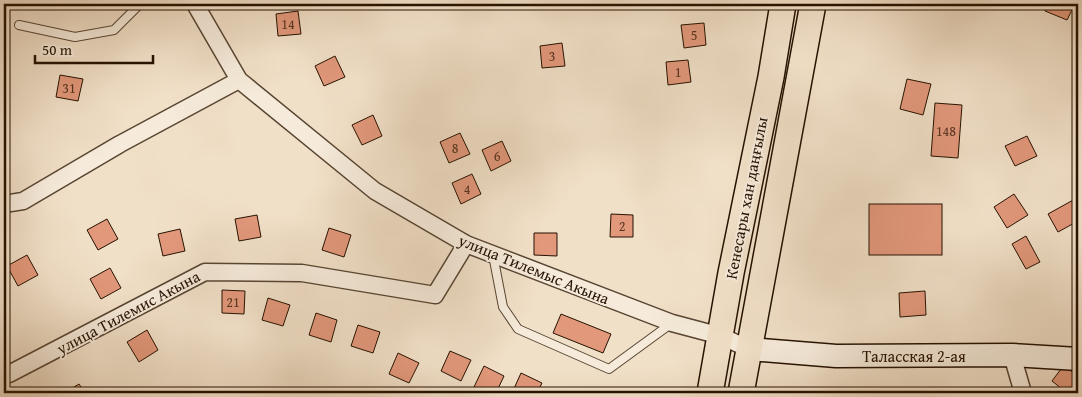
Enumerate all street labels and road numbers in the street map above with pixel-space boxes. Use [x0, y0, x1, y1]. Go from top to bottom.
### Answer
street label: Кенесары хан даңғылы [719, 115, 773, 281]
street label: улица Тилемыс Акына [454, 227, 613, 310]
street label: улица Тилемис Акына [51, 264, 204, 360]
street label: Таласская 2-ая [862, 344, 966, 368]

